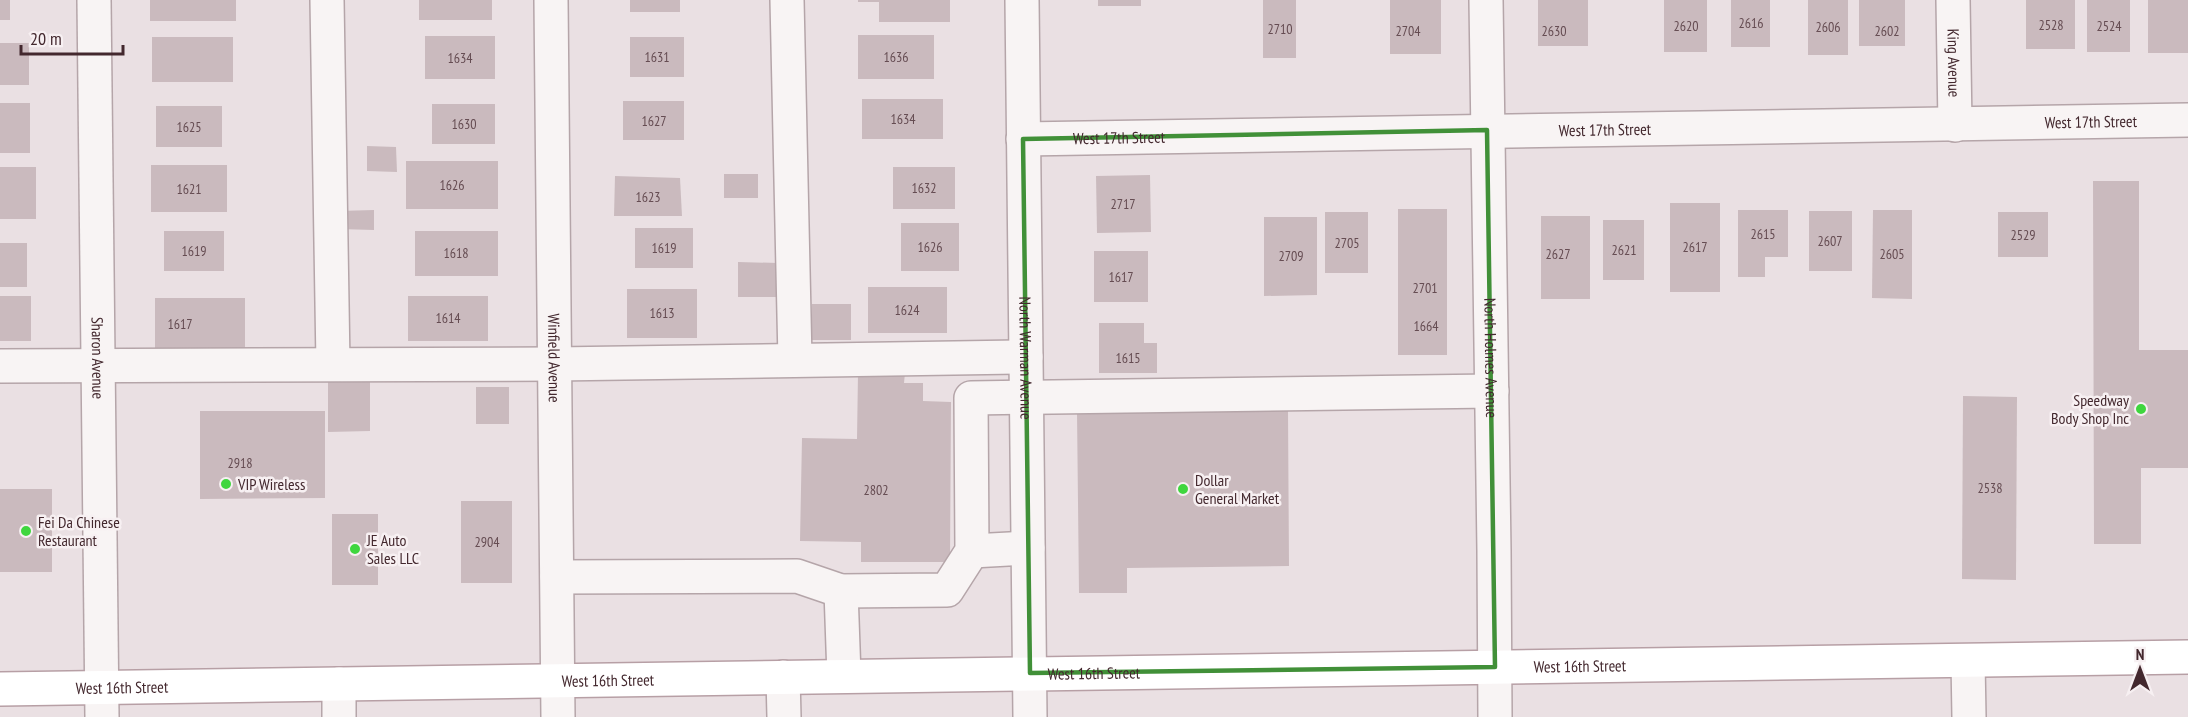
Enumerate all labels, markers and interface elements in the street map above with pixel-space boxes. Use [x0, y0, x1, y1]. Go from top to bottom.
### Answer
house number: 2616 [1738, 14, 1764, 32]
house number: 2528 [2038, 16, 2064, 34]
house number: 2620 [1673, 17, 1699, 35]
house number: 2524 [2096, 17, 2122, 35]
scale bar [21, 18, 123, 56]
house number: 2606 [1815, 18, 1841, 36]
house number: 2710 [1267, 20, 1293, 38]
house number: 2704 [1395, 22, 1421, 40]
house number: 2630 [1541, 22, 1567, 40]
house number: 2602 [1874, 22, 1900, 40]
text: 20 m [30, 27, 62, 50]
street label: King Avenue [1943, 28, 1965, 98]
house number: 1631 [644, 48, 670, 66]
house number: 1636 [883, 48, 909, 66]
house number: 1634 [447, 49, 473, 67]
house number: 1634 [890, 110, 916, 128]
street label: West 17th Street [2045, 111, 2138, 132]
house number: 1627 [641, 112, 667, 130]
house number: 1630 [451, 115, 477, 133]
house number: 1625 [176, 118, 202, 136]
street label: West 17th Street [1559, 119, 1652, 140]
street label: West 17th Street [1073, 127, 1166, 148]
house number: 1626 [439, 176, 465, 194]
house number: 1632 [911, 179, 937, 197]
house number: 1621 [176, 180, 202, 198]
house number: 1623 [635, 188, 661, 206]
house number: 2717 [1110, 195, 1136, 213]
house number: 2615 [1750, 225, 1776, 243]
house number: 2529 [2010, 226, 2036, 244]
house number: 2607 [1817, 232, 1843, 250]
house number: 2705 [1334, 234, 1360, 252]
house number: 1626 [917, 238, 943, 256]
house number: 2617 [1682, 238, 1708, 256]
house number: 1619 [651, 239, 677, 257]
house number: 2621 [1611, 241, 1637, 259]
house number: 1619 [181, 242, 207, 260]
house number: 1618 [443, 244, 469, 262]
house number: 2627 [1545, 245, 1571, 263]
house number: 2605 [1879, 245, 1905, 263]
house number: 2709 [1278, 247, 1304, 265]
house number: 1617 [1108, 268, 1134, 286]
house number: 2701 [1412, 279, 1438, 297]
street label: North Warman Avenue [1015, 296, 1037, 420]
street label: North Holmes Avenue [1480, 298, 1502, 418]
house number: 1624 [894, 301, 920, 319]
house number: 1613 [649, 304, 675, 322]
house number: 1614 [435, 309, 461, 327]
street label: Winfield Avenue [544, 313, 565, 403]
house number: 1617 [167, 315, 193, 333]
street label: Sharon Avenue [88, 317, 108, 399]
house number: 1664 [1413, 317, 1439, 335]
house number: 1615 [1115, 349, 1141, 367]
place label: Speedway Body Shop Inc [2051, 390, 2129, 428]
marker: Speedway Body Shop Inc [2134, 402, 2148, 416]
house number: 2918 [227, 454, 253, 472]
place label: Dollar General Market [1195, 470, 1280, 508]
place label: VIP Wireless [237, 474, 305, 494]
marker: VIP Wireless [219, 477, 233, 491]
house number: 2538 [1977, 479, 2003, 497]
house number: 2802 [863, 481, 889, 499]
marker: Dollar General Market [1176, 482, 1190, 496]
place label: Fei Da Chinese Restaurant [38, 512, 120, 550]
marker: Fei Da Chinese Restaurant [19, 524, 33, 538]
place label: JE Auto Sales LLC [366, 530, 419, 568]
house number: 2904 [474, 533, 500, 551]
marker: JE Auto Sales LLC [348, 542, 362, 556]
north arrow [2110, 639, 2170, 699]
text: N [2136, 644, 2144, 664]
street label: West 16th Street [1533, 655, 1627, 677]
street label: West 16th Street [1048, 662, 1141, 684]
street label: West 16th Street [562, 669, 655, 691]
street label: West 16th Street [76, 677, 169, 698]

